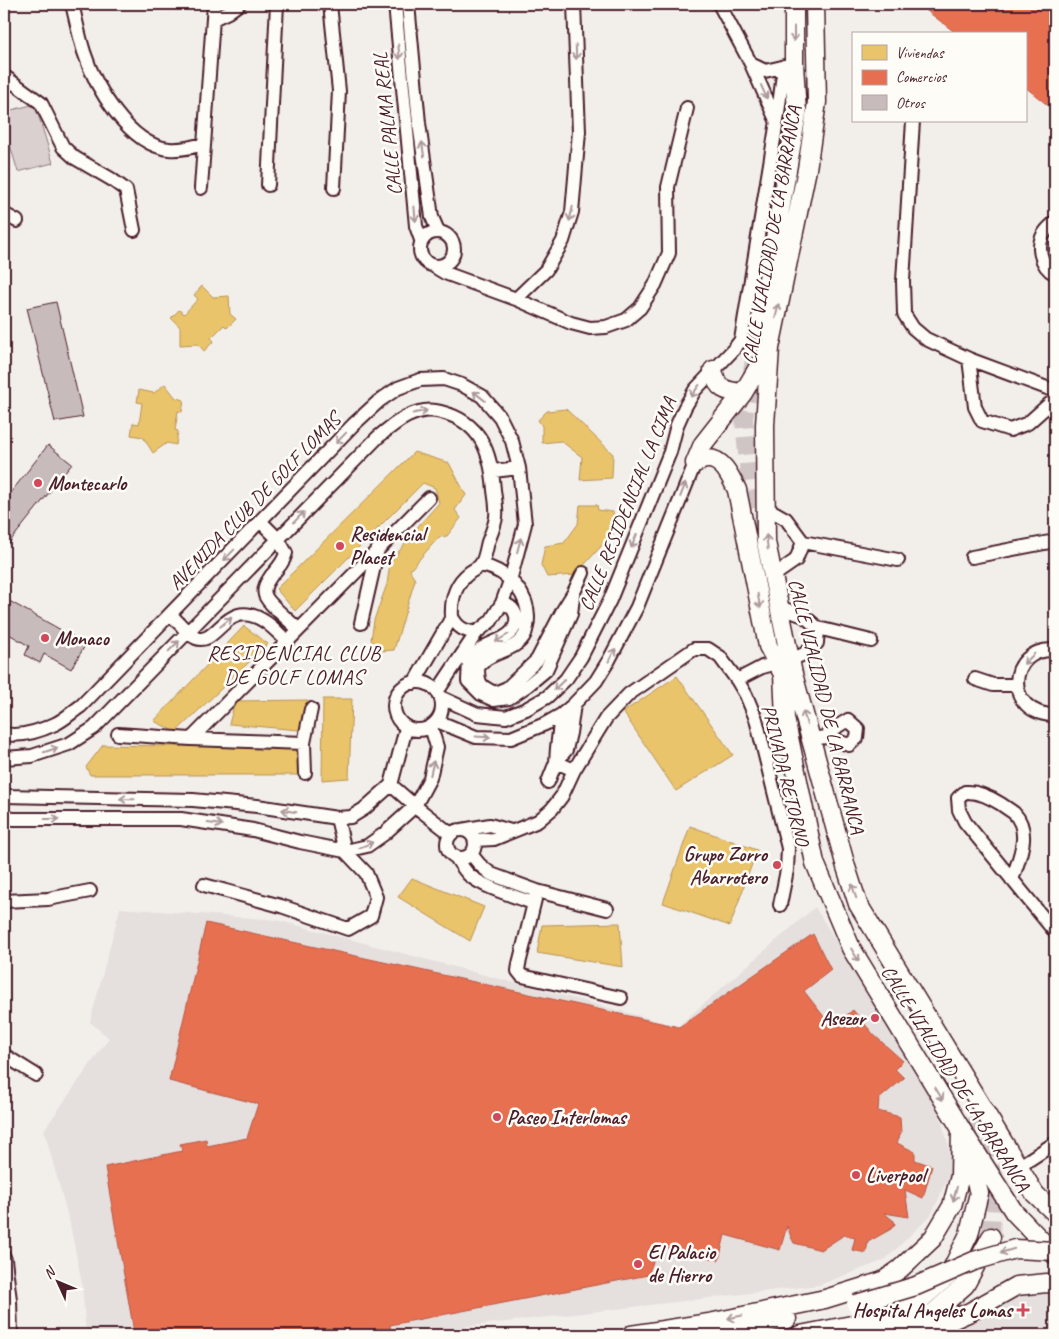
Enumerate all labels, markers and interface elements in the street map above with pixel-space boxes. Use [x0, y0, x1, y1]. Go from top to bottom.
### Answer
one-way arrow [789, 26, 799, 42]
legend [852, 32, 1026, 122]
one-way arrow [394, 44, 404, 60]
one-way arrow [571, 44, 580, 60]
text: Viviendas [896, 44, 945, 63]
street label: CALLE PALMA REAL [367, 51, 407, 197]
text: Comercios [896, 68, 948, 87]
one-way arrow [759, 85, 769, 100]
text: Otros [896, 94, 926, 113]
street label: CALLE VIALIDAD DE LA BARRANCA [736, 103, 807, 366]
one-way arrow [417, 142, 427, 158]
one-way arrow [410, 206, 419, 222]
one-way arrow [566, 206, 575, 222]
one-way arrow [773, 303, 782, 319]
one-way arrow [690, 384, 700, 398]
one-way arrow [472, 391, 486, 401]
street label: CALLE RESIDENCIAL LA CIMA [573, 393, 682, 614]
street label: AVENIDA CLUB DE GOLF LOMAS [163, 404, 349, 595]
one-way arrow [412, 407, 428, 417]
one-way arrow [336, 431, 348, 443]
place label: Montecarlo [48, 471, 128, 496]
marker: Montecarlo [32, 477, 44, 489]
one-way arrow [679, 483, 688, 498]
one-way arrow [293, 511, 305, 523]
place label: Residencial Placet [350, 522, 429, 570]
one-way arrow [628, 533, 638, 548]
one-way arrow [762, 534, 772, 550]
one-way arrow [515, 538, 525, 554]
marker: Residencial Placet [334, 540, 346, 552]
one-way arrow [223, 548, 235, 561]
street label: CALLE VIALIDAD DE LA BARRANCA [783, 576, 871, 837]
one-way arrow [754, 592, 764, 608]
one-way arrow [220, 616, 233, 627]
place label: Monaco [55, 626, 110, 651]
marker: Monaco [39, 632, 51, 644]
one-way arrow [494, 633, 509, 643]
one-way arrow [168, 640, 180, 653]
district label: RESIDENCIAL CLUB DE GOLF LOMAS [207, 640, 382, 690]
one-way arrow [607, 648, 617, 663]
one-way arrow [1023, 653, 1035, 665]
one-way arrow [553, 679, 566, 691]
street label: PRIVADA RETORNO [756, 702, 816, 850]
one-way arrow [800, 710, 809, 726]
one-way arrow [474, 732, 490, 741]
one-way arrow [43, 745, 59, 754]
one-way arrow [428, 760, 437, 776]
one-way arrow [119, 794, 136, 804]
one-way arrow [281, 805, 297, 815]
one-way arrow [44, 814, 60, 824]
one-way arrow [206, 819, 222, 829]
one-way arrow [358, 840, 373, 849]
place label: Grupo Zorro Abarrotero [684, 842, 769, 890]
marker: Grupo Zorro Abarrotero [771, 859, 783, 871]
one-way arrow [849, 884, 858, 899]
one-way arrow [851, 947, 861, 961]
street label: CALLE VIALIDAD DE LA BARRANCA [876, 961, 1036, 1197]
place label: Asezor [821, 1006, 868, 1031]
marker: Asezor [869, 1012, 881, 1024]
one-way arrow [935, 1086, 945, 1100]
place label: Paseo Interlomas [507, 1105, 628, 1130]
marker: Paseo Interlomas [491, 1111, 503, 1123]
place label: Liverpool [866, 1163, 929, 1188]
marker: Liverpool [850, 1169, 862, 1181]
one-way arrow [949, 1186, 959, 1202]
place label: El Palacio de Hierro [648, 1240, 717, 1288]
one-way arrow [999, 1247, 1015, 1257]
north arrow [32, 1256, 82, 1306]
marker: El Palacio de Hierro [632, 1258, 644, 1270]
text: N [40, 1263, 60, 1282]
place label: Hospital Angeles Lomas [853, 1298, 1014, 1323]
marker: Hospital Angeles Lomas [1016, 1303, 1030, 1317]
one-way arrow [728, 1313, 744, 1323]

